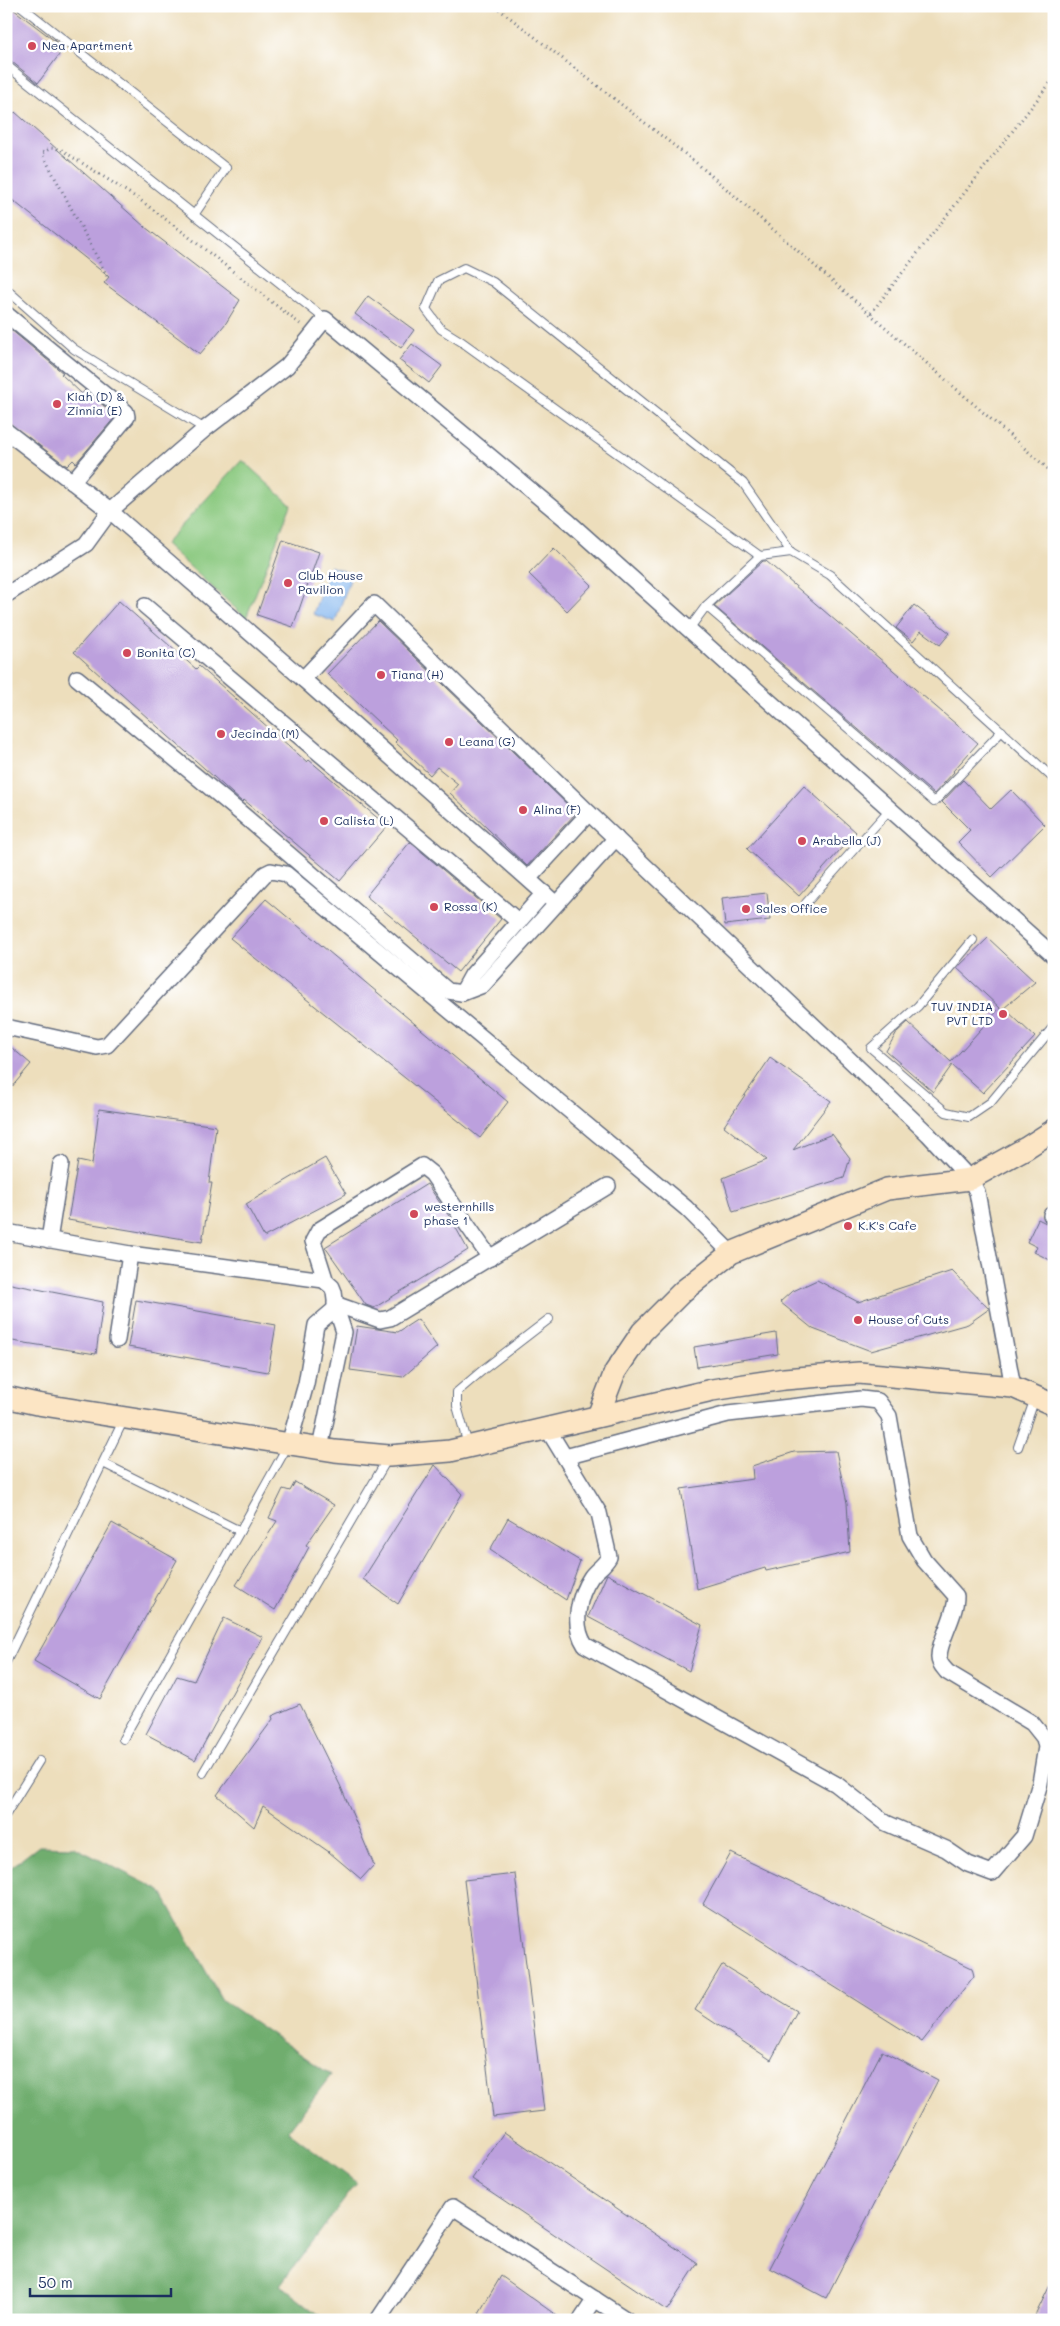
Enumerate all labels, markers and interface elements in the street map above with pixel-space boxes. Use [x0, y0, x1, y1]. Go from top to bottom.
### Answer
place label: Nea Apartment [42, 37, 133, 53]
marker: Nea Apartment [26, 40, 38, 52]
place label: Kiah (D) & Zinnia (E) [67, 388, 125, 418]
marker: Kiah (D) & Zinnia (E) [51, 398, 63, 410]
place label: Club House Pavilion [298, 567, 363, 597]
marker: Club House Pavilion [282, 577, 294, 589]
place label: Bonita (C) [137, 644, 195, 660]
marker: Bonita (C) [121, 647, 133, 659]
place label: Tiana (H) [391, 666, 444, 682]
marker: Tiana (H) [375, 669, 387, 681]
place label: Jecinda (M) [231, 725, 299, 741]
marker: Jecinda (M) [215, 728, 227, 740]
place label: Leana (G) [459, 733, 515, 749]
marker: Leana (G) [443, 736, 455, 748]
place label: Alina (F) [533, 801, 581, 817]
marker: Alina (F) [517, 804, 529, 816]
place label: Calista (L) [334, 812, 394, 828]
marker: Calista (L) [318, 815, 330, 827]
place label: Arabella (J) [812, 832, 881, 848]
marker: Arabella (J) [796, 835, 808, 847]
place label: Rossa (K) [444, 898, 497, 914]
place label: Sales Office [756, 900, 827, 916]
marker: Rossa (K) [428, 901, 440, 913]
marker: Sales Office [740, 903, 752, 915]
place label: TUV INDIA PVT LTD [931, 998, 993, 1028]
marker: TUV INDIA PVT LTD [997, 1008, 1009, 1020]
place label: westernhills phase 1 [424, 1198, 494, 1228]
marker: westernhills phase 1 [408, 1208, 420, 1220]
place label: K.K's Cafe [858, 1217, 917, 1233]
marker: K.K's Cafe [842, 1220, 854, 1232]
place label: House of Cuts [868, 1311, 949, 1327]
marker: House of Cuts [852, 1314, 864, 1326]
scale bar [30, 2266, 171, 2298]
text: 50 m [38, 2272, 73, 2292]

